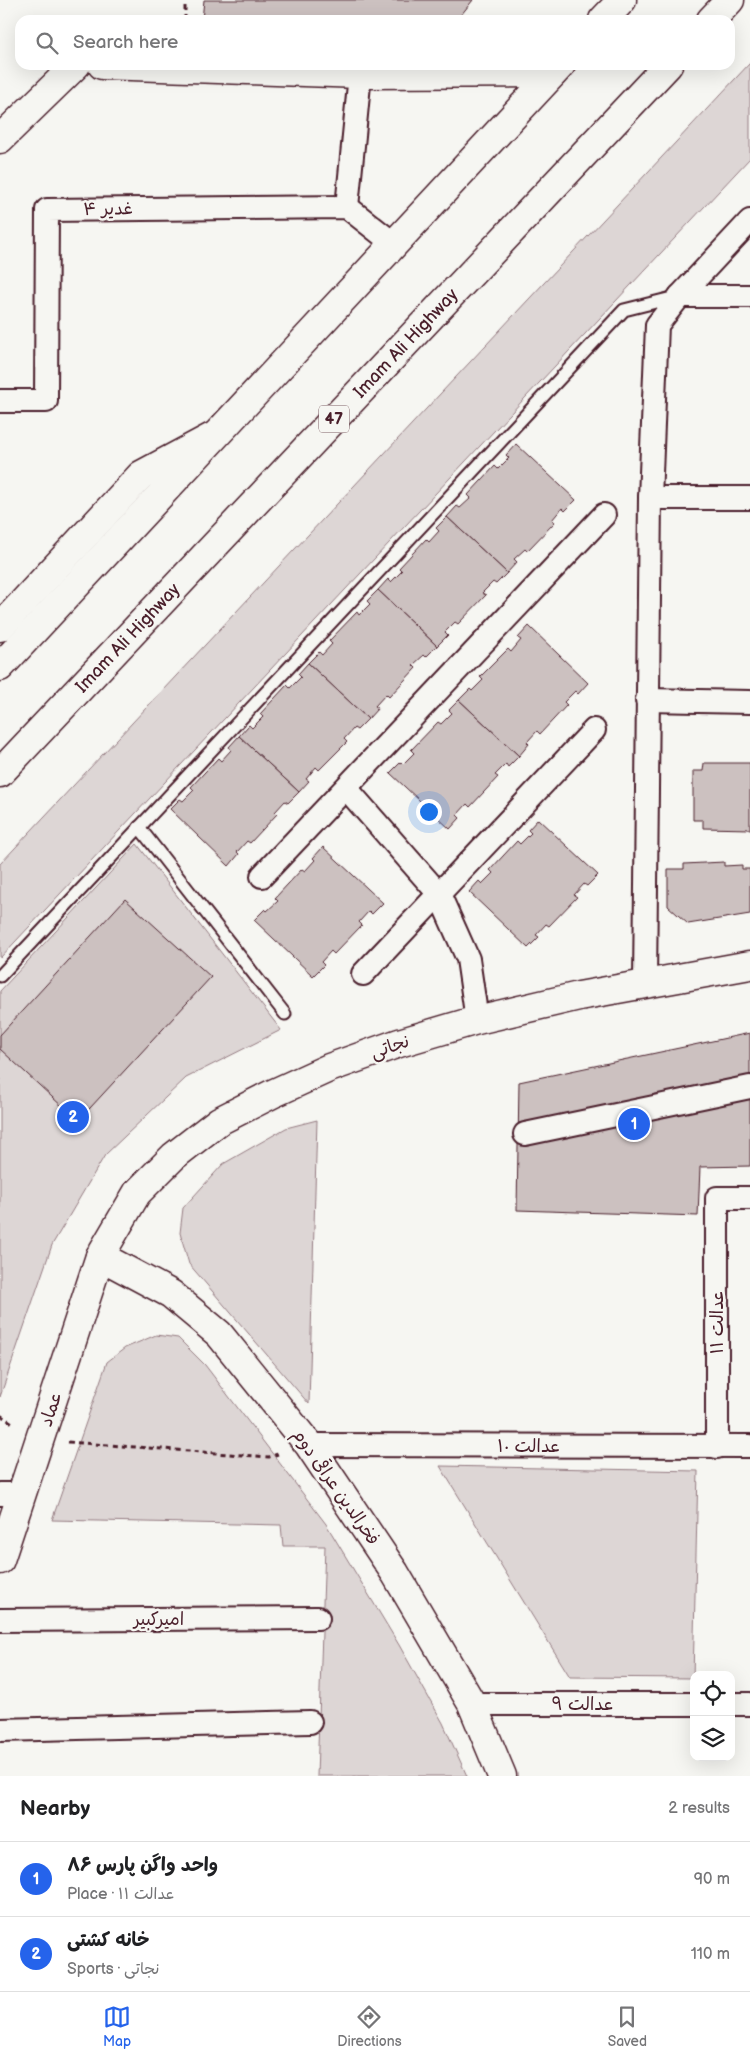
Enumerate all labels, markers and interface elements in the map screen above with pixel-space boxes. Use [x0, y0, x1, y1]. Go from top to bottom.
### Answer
search box [15, 15, 735, 70]
icon: search [33, 29, 61, 57]
text: Search here [73, 31, 178, 54]
street label: غدیر ۴ [83, 198, 133, 220]
street label: Imam Ali Highway [349, 283, 463, 402]
road number: 47 [319, 406, 349, 432]
street label: Imam Ali Highway [71, 578, 185, 697]
your location [416, 799, 442, 825]
street label: نجاتی [368, 1031, 412, 1063]
pin: 2 [57, 1098, 89, 1136]
pin: 1 [618, 1105, 650, 1143]
street label: عدالت ۱۱ [707, 1290, 728, 1354]
street label: عماد [36, 1389, 66, 1429]
street label: فخرالدین عراقی دوم [286, 1424, 386, 1551]
street label: عدالت ۱۰ [497, 1436, 561, 1457]
street label: امیرکبیر [132, 1609, 184, 1630]
map controls [690, 1671, 735, 1761]
button: locate [690, 1671, 735, 1716]
street label: عدالت ۹ [552, 1694, 614, 1715]
button: layers [690, 1716, 735, 1761]
text: Nearby [20, 1796, 90, 1821]
text: 2 results [668, 1799, 730, 1818]
text: ۸۶ واحد واگن پارس [67, 1854, 218, 1877]
text: 1 [33, 1870, 39, 1889]
text: 90 m [694, 1870, 730, 1889]
text: Place · عدالت ۱۱ [67, 1885, 175, 1904]
text: خانه کشتی [67, 1929, 149, 1952]
text: 2 [31, 1945, 41, 1964]
text: 110 m [691, 1945, 730, 1964]
text: Sports · نجاتی [67, 1960, 159, 1979]
tab: Map [103, 2003, 131, 2050]
tab: Directions [337, 2003, 402, 2050]
tab: Saved [608, 2003, 647, 2050]

